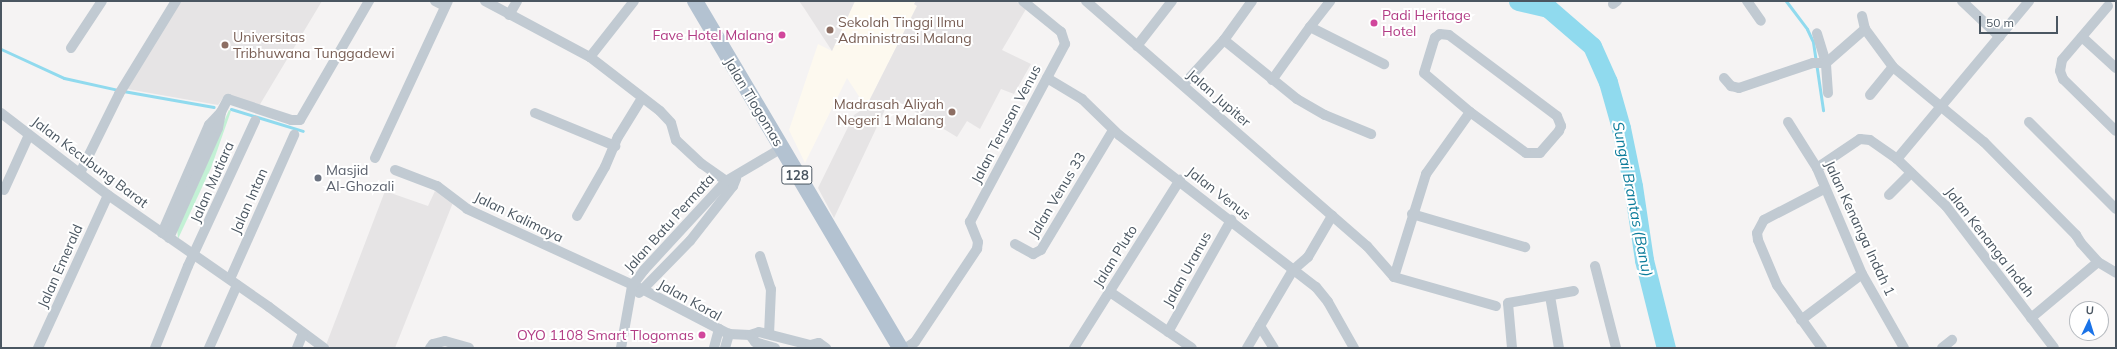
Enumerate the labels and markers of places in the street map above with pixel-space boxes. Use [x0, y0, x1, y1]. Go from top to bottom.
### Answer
place label: Padi Heritage Hotel [1382, 7, 1471, 40]
place label: Sekolah Tinggi Ilmu Administrasi Malang [838, 14, 972, 46]
marker: Padi Heritage Hotel [1369, 18, 1379, 28]
marker: Sekolah Tinggi Ilmu Administrasi Malang [825, 25, 835, 35]
place label: Fave Hotel Malang [653, 27, 774, 43]
place label: Universitas Tribhuwana Tunggadewi [233, 29, 395, 62]
marker: Fave Hotel Malang [777, 30, 787, 40]
marker: Universitas Tribhuwana Tunggadewi [220, 40, 230, 50]
place label: Madrasah Aliyah Negeri 1 Malang [834, 96, 944, 128]
marker: Madrasah Aliyah Negeri 1 Malang [947, 107, 957, 117]
place label: Masjid Al-Ghozali [326, 162, 394, 194]
marker: Masjid Al-Ghozali [313, 173, 323, 183]
place label: OYO 1108 Smart Tlogomas [517, 327, 694, 343]
marker: OYO 1108 Smart Tlogomas [697, 330, 707, 340]

